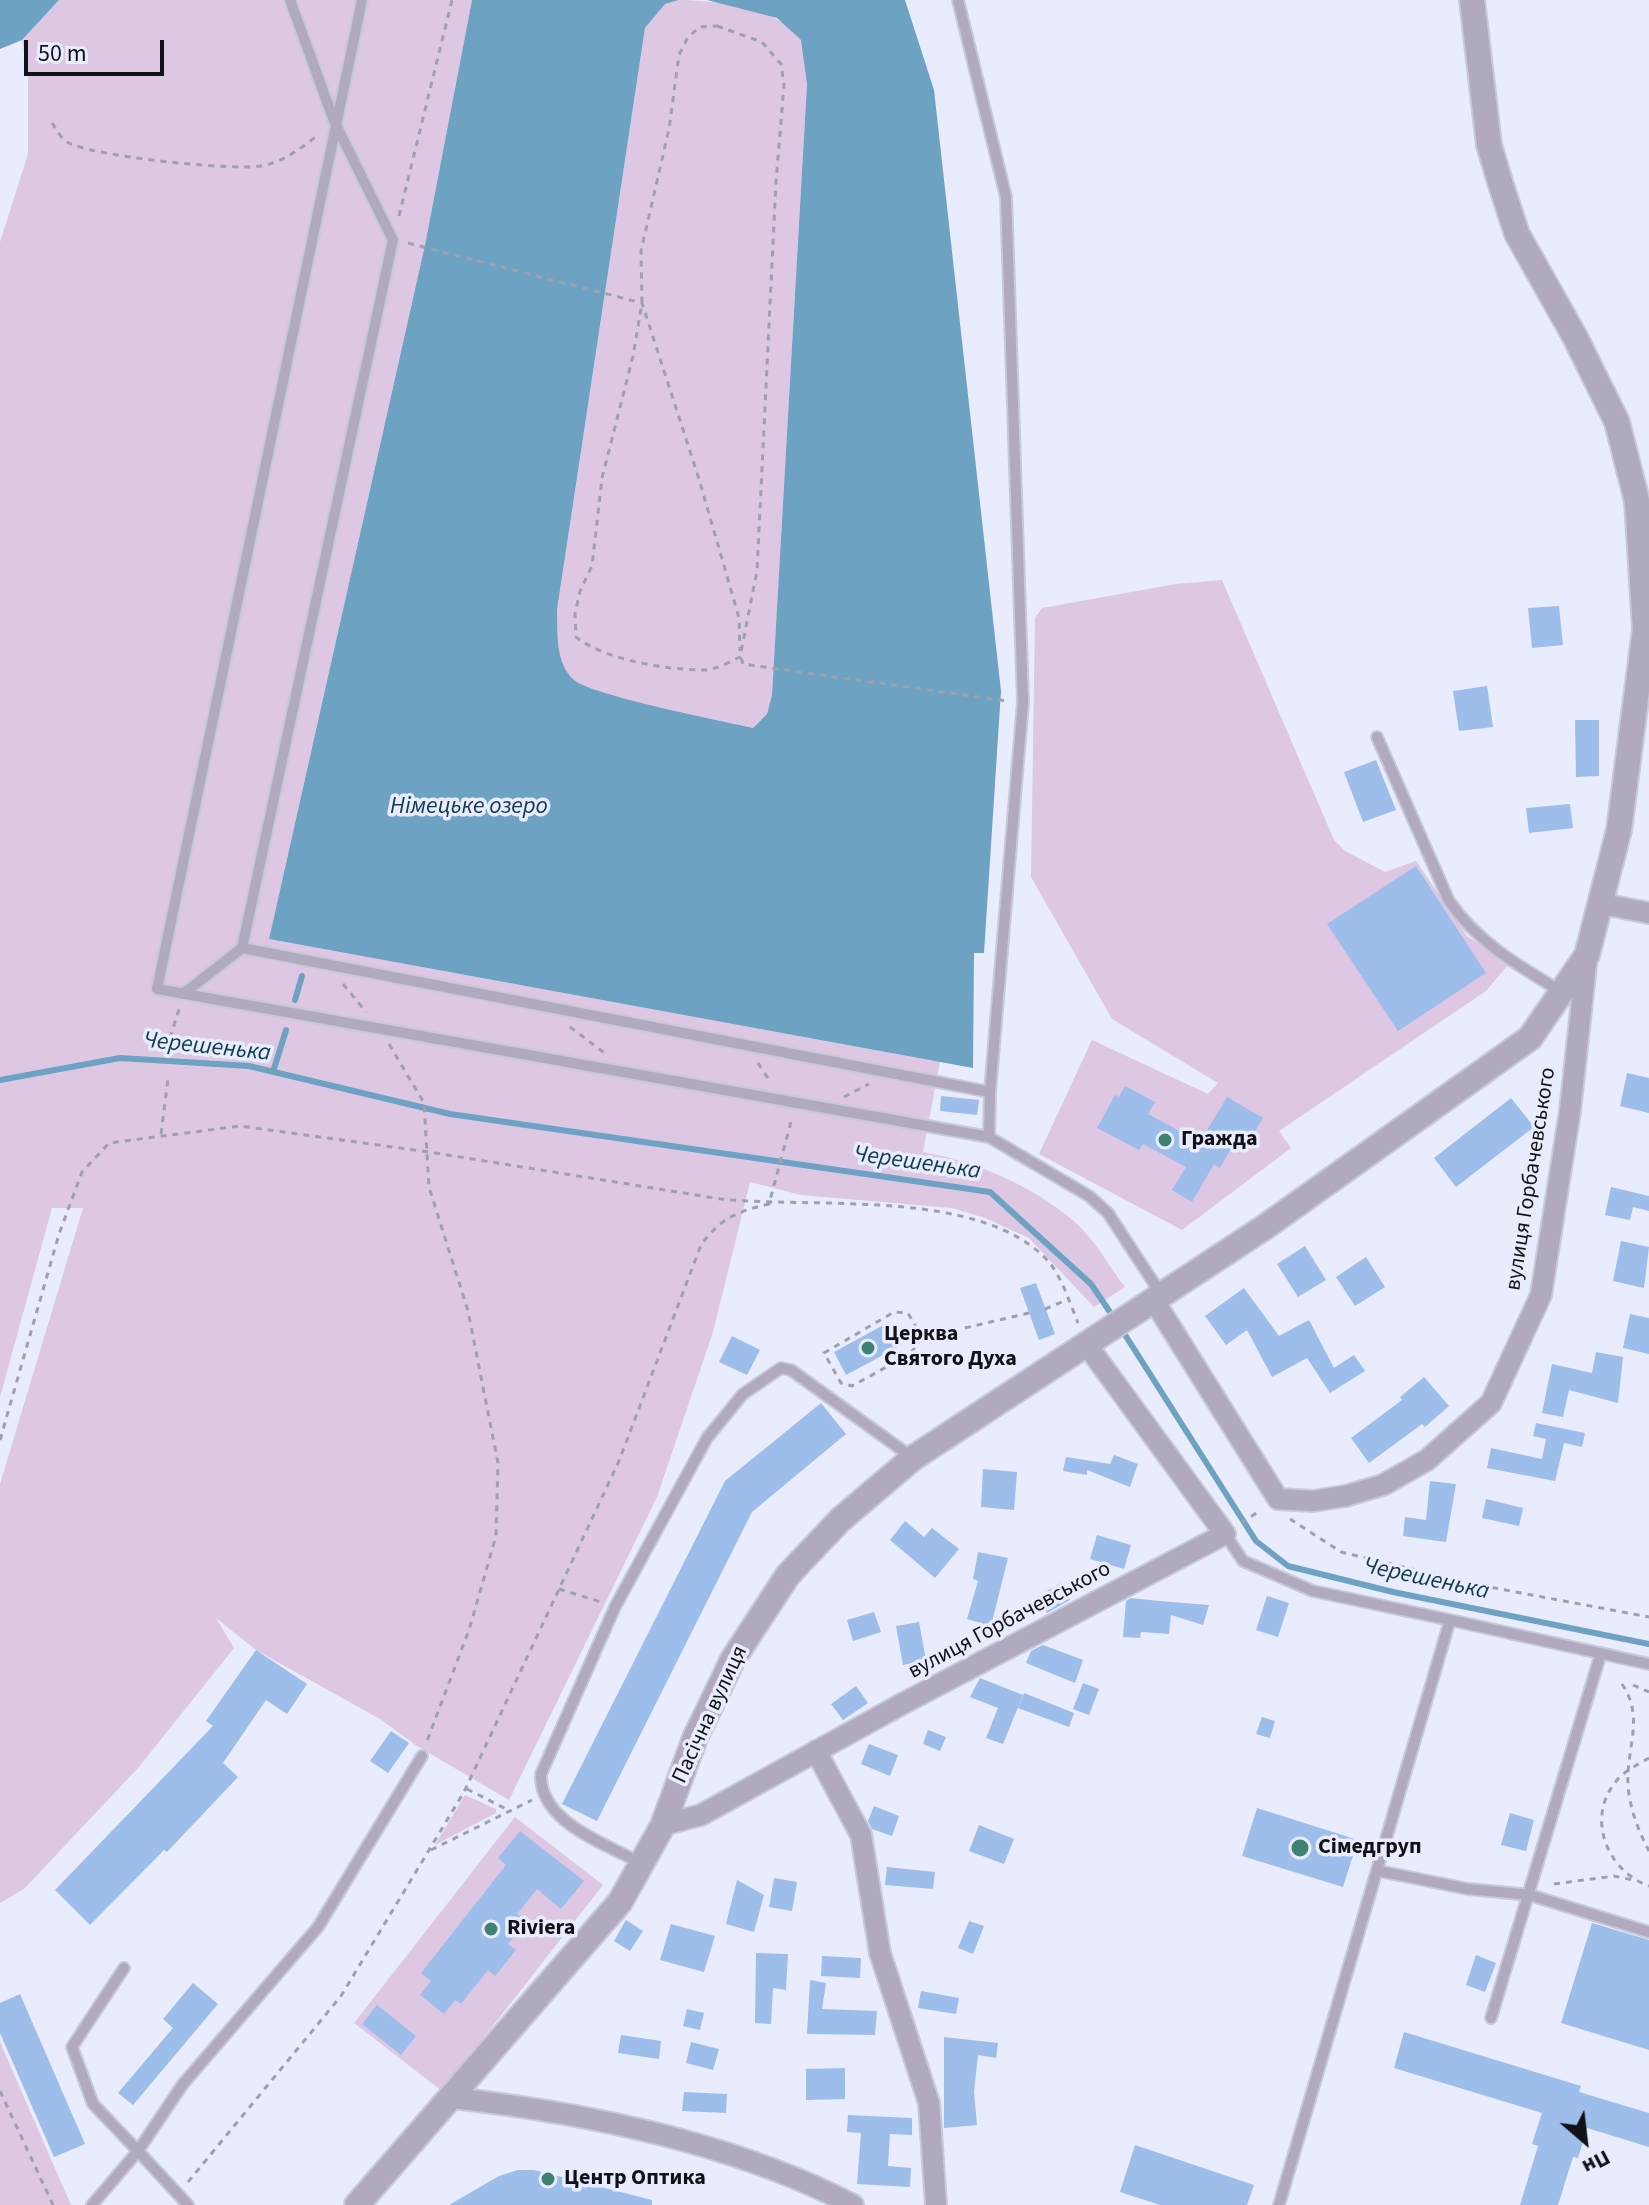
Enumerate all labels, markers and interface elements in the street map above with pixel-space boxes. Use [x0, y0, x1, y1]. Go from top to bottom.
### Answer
scale bar [28, 24, 168, 74]
text: 50 m [38, 36, 87, 71]
water label: Німецьке озеро [390, 794, 548, 822]
water label: Черешенька [142, 1027, 272, 1069]
street label: вулиця Горбачевського [1501, 1066, 1563, 1292]
place label: Гражда [1181, 1127, 1258, 1153]
marker: Гражда [1156, 1131, 1174, 1149]
water label: Черешенька [852, 1141, 982, 1187]
place label: Церква Святого Духа [884, 1322, 1017, 1374]
marker: Церква Святого Духа [859, 1339, 877, 1357]
water label: Черешенька [1360, 1553, 1492, 1607]
street label: вулиця Горбачевського [904, 1556, 1116, 1686]
street label: Пасічна вулиця [668, 1642, 754, 1788]
place label: Сімедгруп [1318, 1835, 1422, 1861]
marker: Сімедгруп [1289, 1837, 1311, 1859]
place label: Riviera [507, 1916, 575, 1942]
marker: Riviera [482, 1920, 500, 1938]
north arrow [1545, 2101, 1625, 2181]
text: Пн [1577, 2142, 1616, 2183]
place label: Центр Оптика [564, 2166, 706, 2192]
marker: Центр Оптика [539, 2170, 557, 2188]

